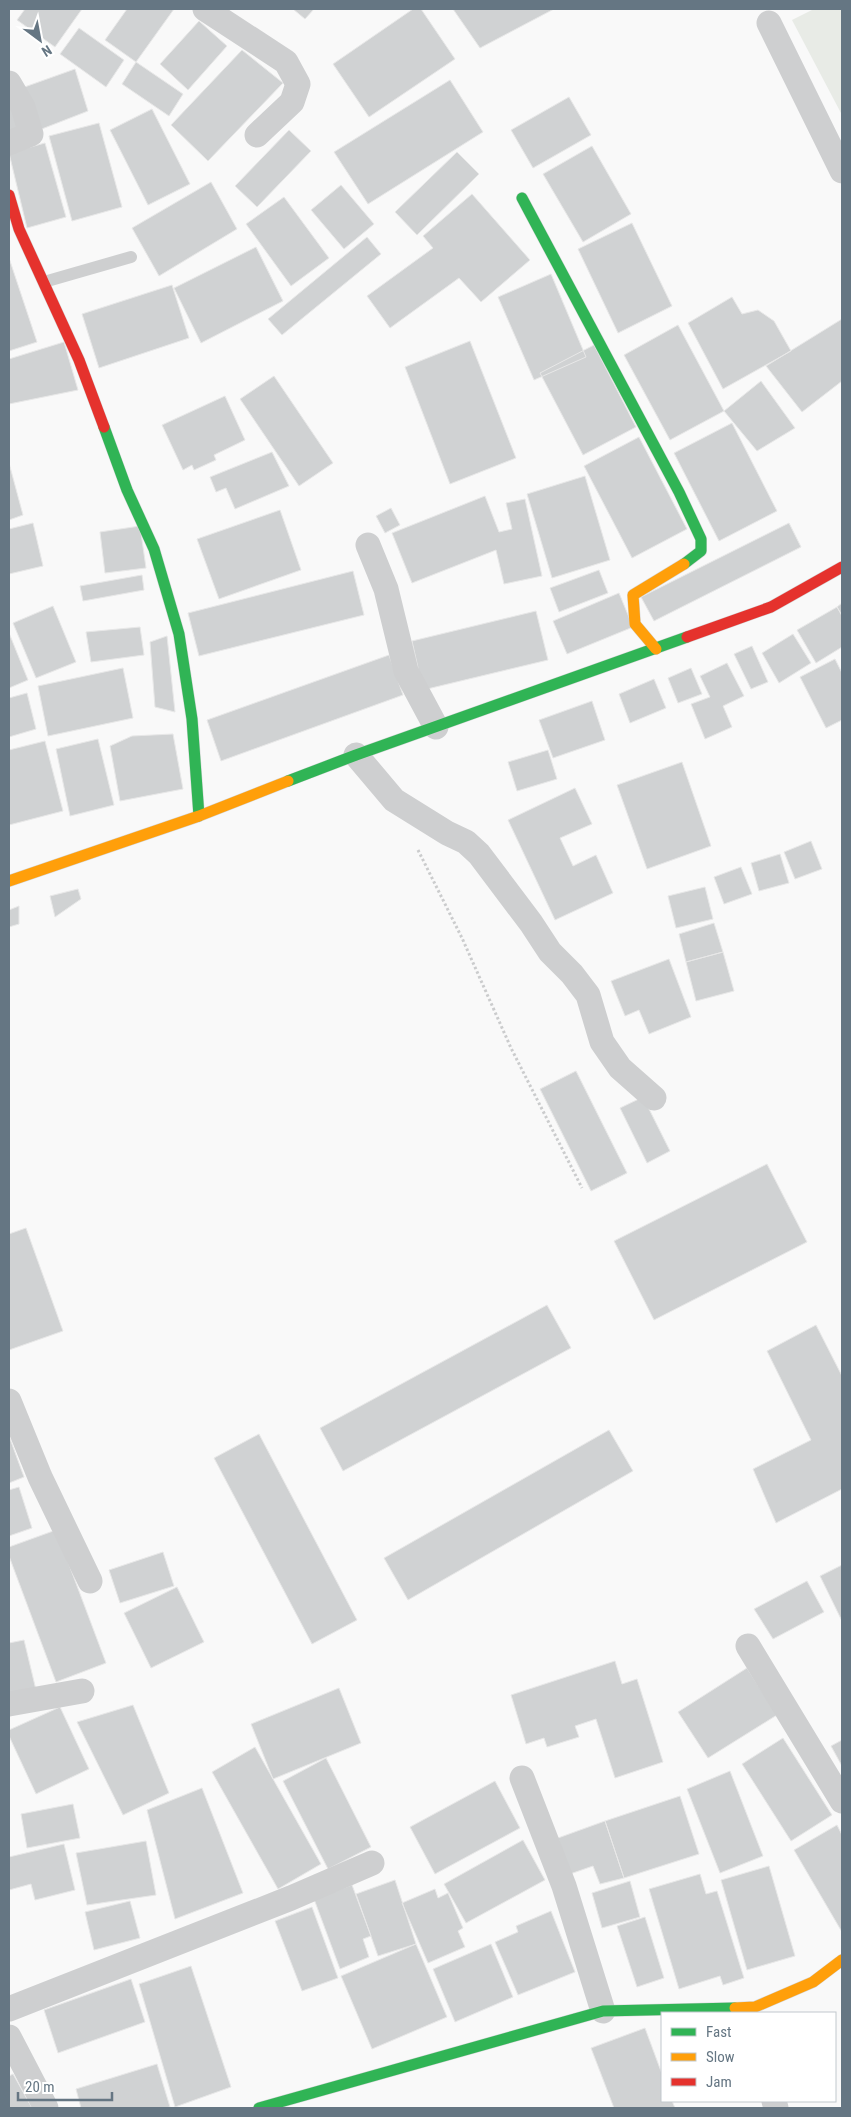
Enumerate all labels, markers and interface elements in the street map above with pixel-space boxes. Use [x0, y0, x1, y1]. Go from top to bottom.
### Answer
north arrow [15, 15, 65, 65]
text: N [39, 42, 55, 60]
legend [661, 2012, 836, 2102]
text: Fast [706, 2023, 731, 2041]
text: Slow [706, 2048, 735, 2066]
scale bar [18, 2070, 111, 2102]
text: Jam [706, 2073, 732, 2091]
text: 20 m [25, 2078, 55, 2096]

